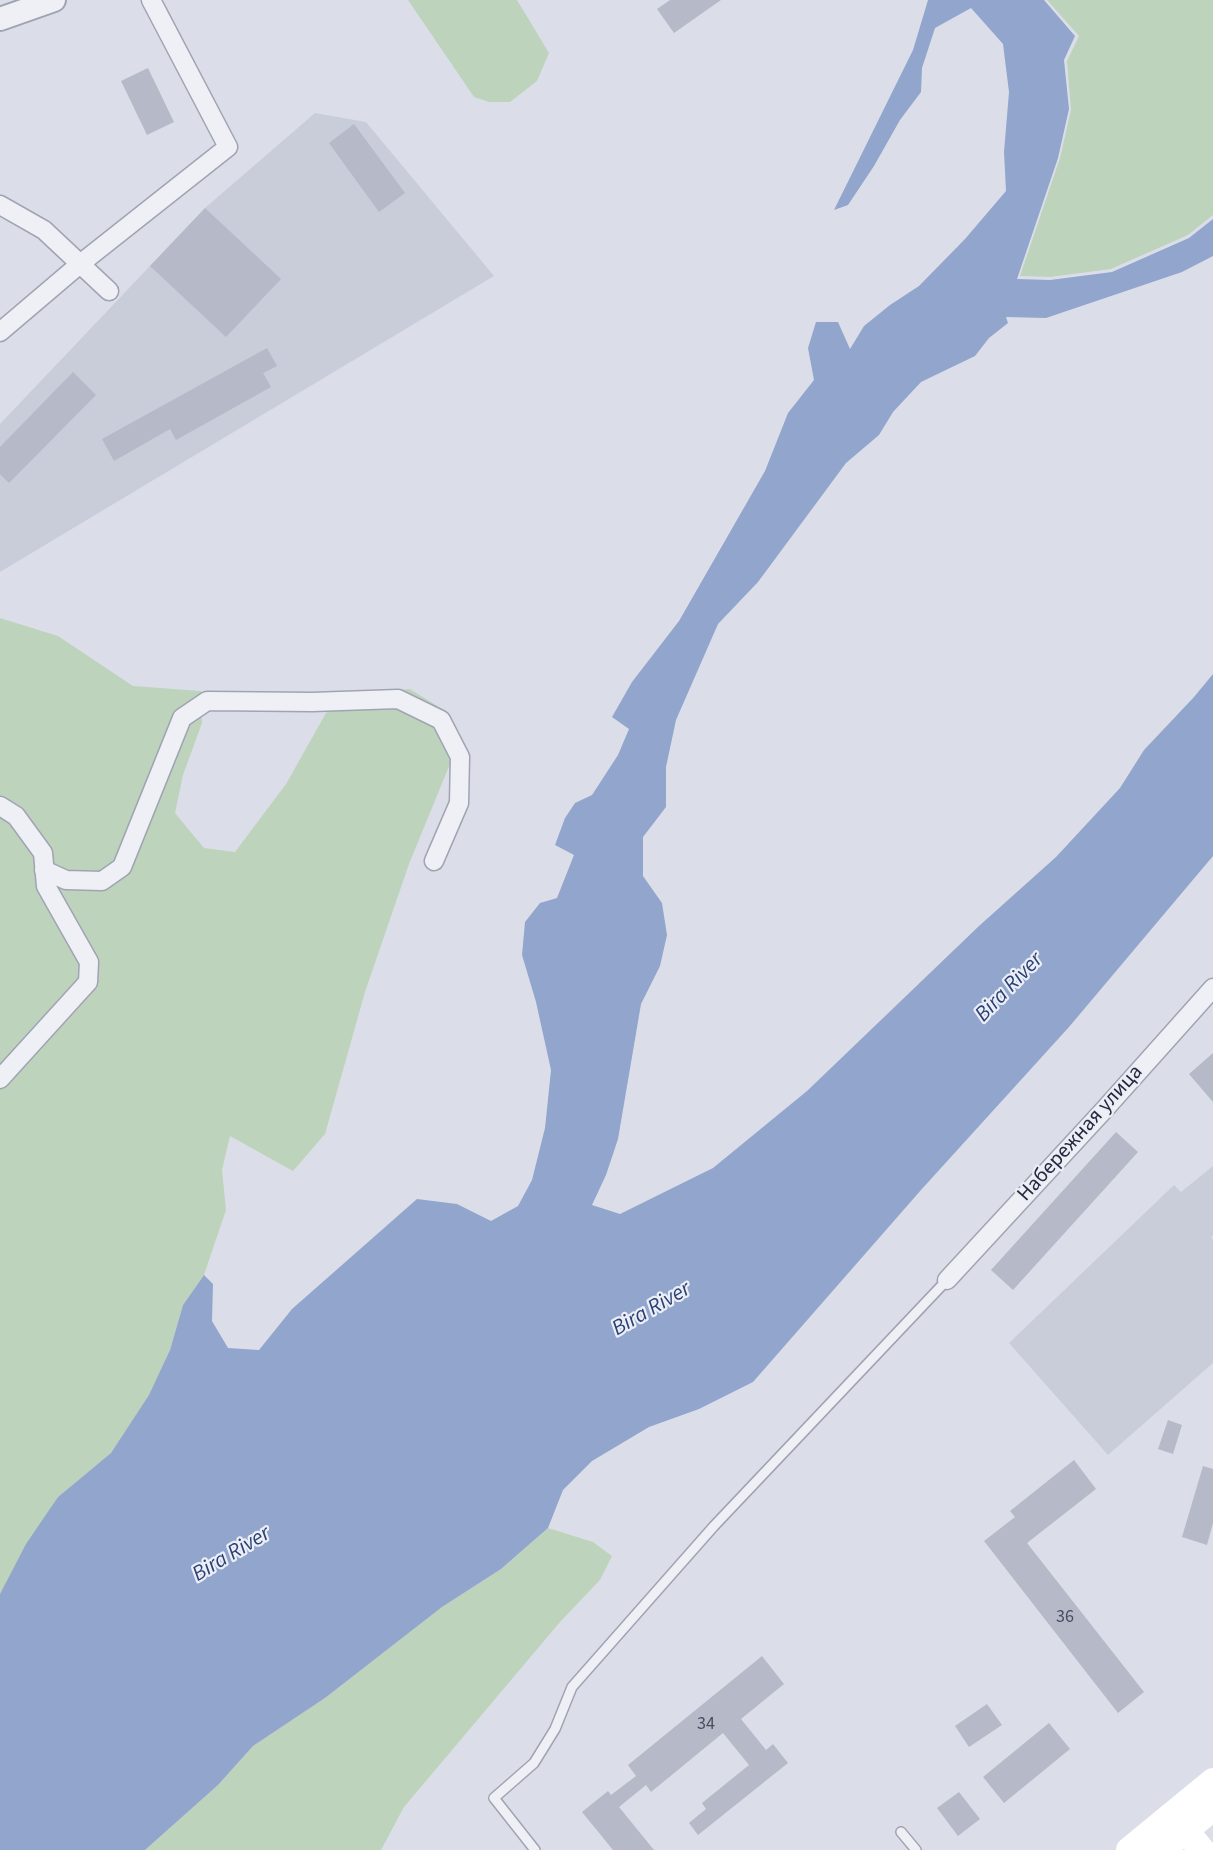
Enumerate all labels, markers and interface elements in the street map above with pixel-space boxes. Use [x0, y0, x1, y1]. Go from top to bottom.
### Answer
water label: Bira River [970, 948, 1050, 1028]
street label: Набережная улица [1013, 1061, 1149, 1207]
water label: Bira River [608, 1277, 696, 1343]
water label: Bira River [188, 1521, 276, 1589]
house number: 36 [1056, 1607, 1074, 1629]
house number: 34 [697, 1714, 715, 1736]

